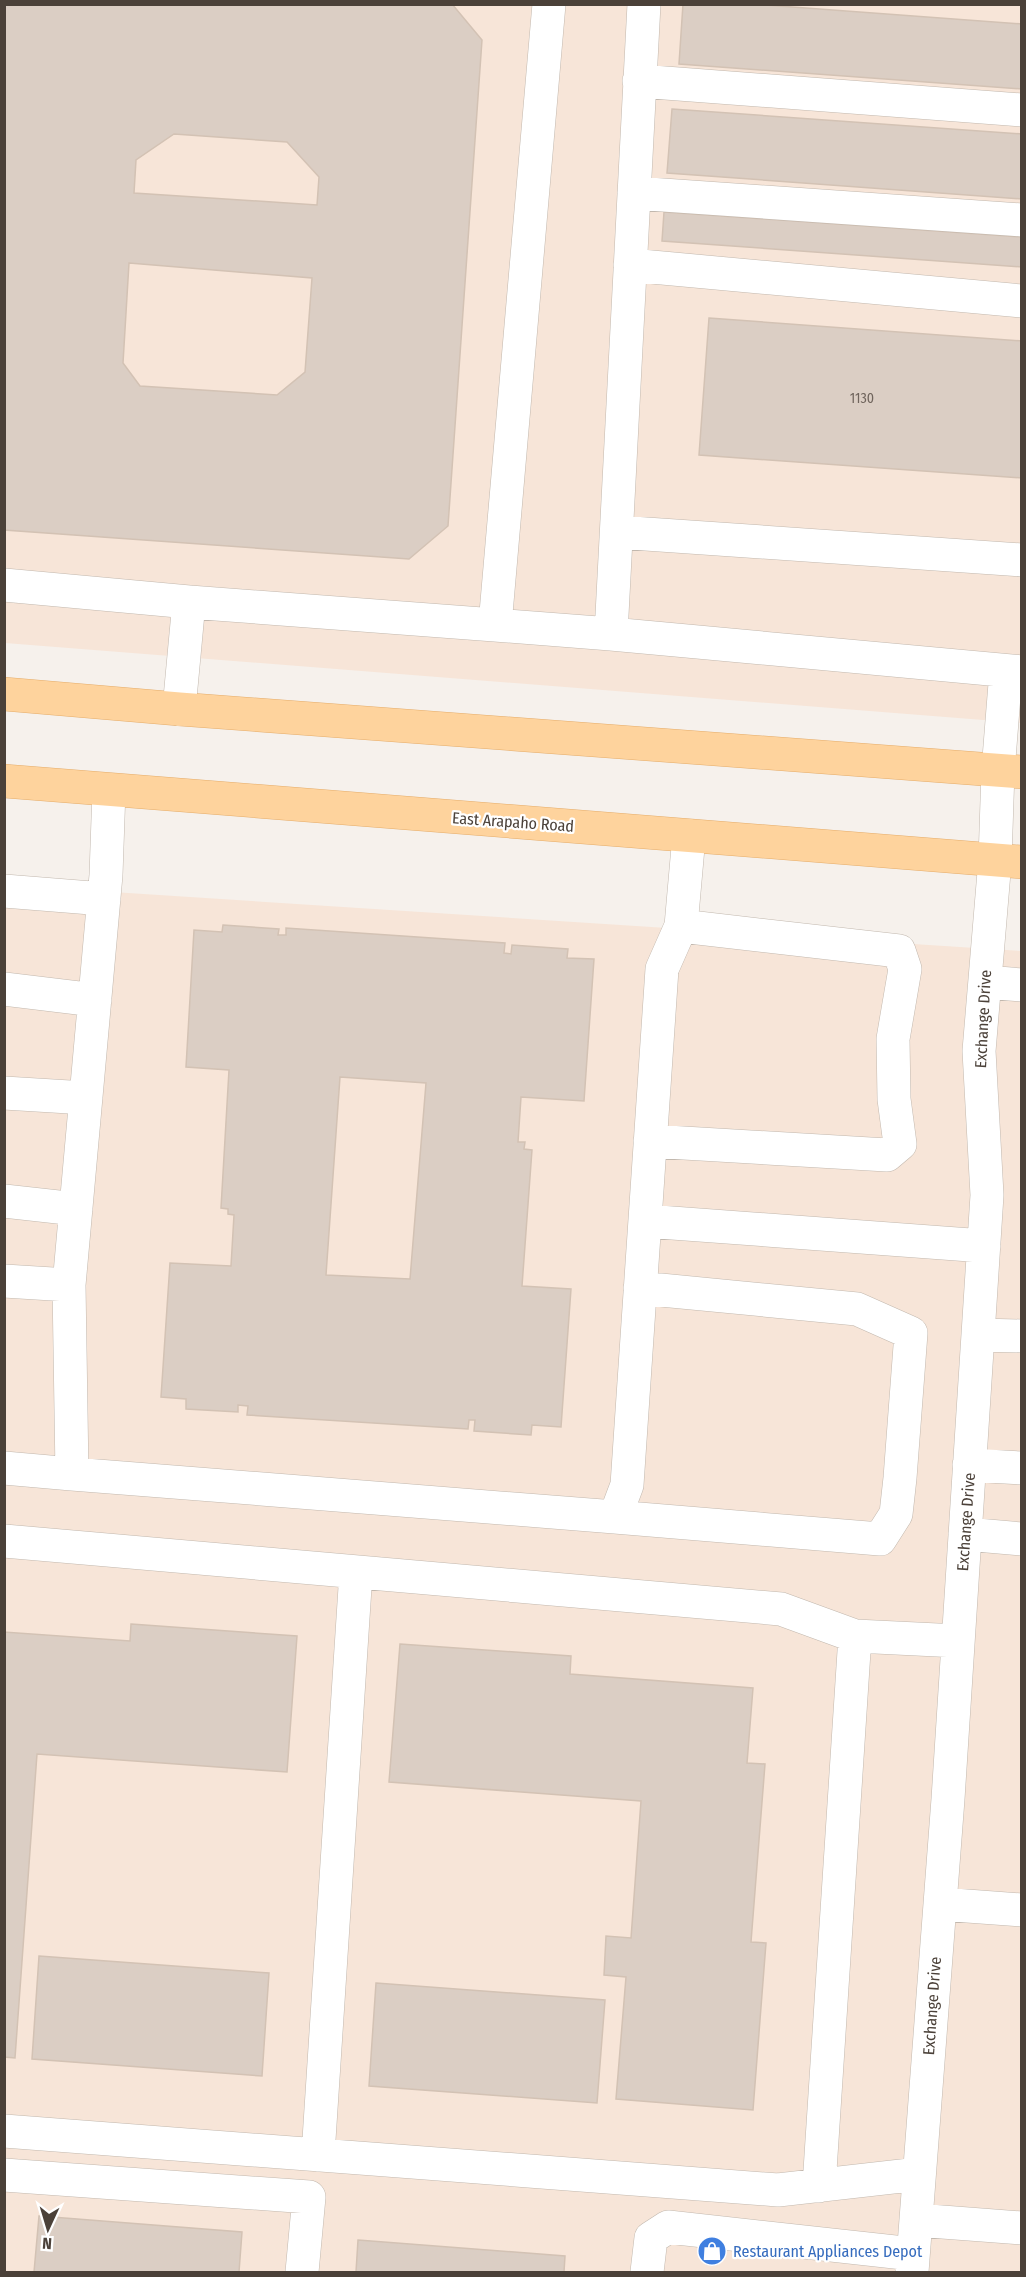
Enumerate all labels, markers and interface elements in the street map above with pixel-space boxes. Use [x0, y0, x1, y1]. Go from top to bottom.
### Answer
house number: 1130 [850, 390, 874, 407]
street label: East Arapaho Road [451, 808, 575, 836]
street label: Exchange Drive [971, 969, 995, 1069]
street label: Exchange Drive [953, 1472, 979, 1572]
street label: Exchange Drive [919, 1956, 945, 2056]
north arrow [18, 2199, 78, 2259]
text: N [42, 2234, 52, 2253]
shop icon: Restaurant Appliances Depot [696, 2235, 728, 2267]
place label: Restaurant Appliances Depot [733, 2242, 923, 2261]

